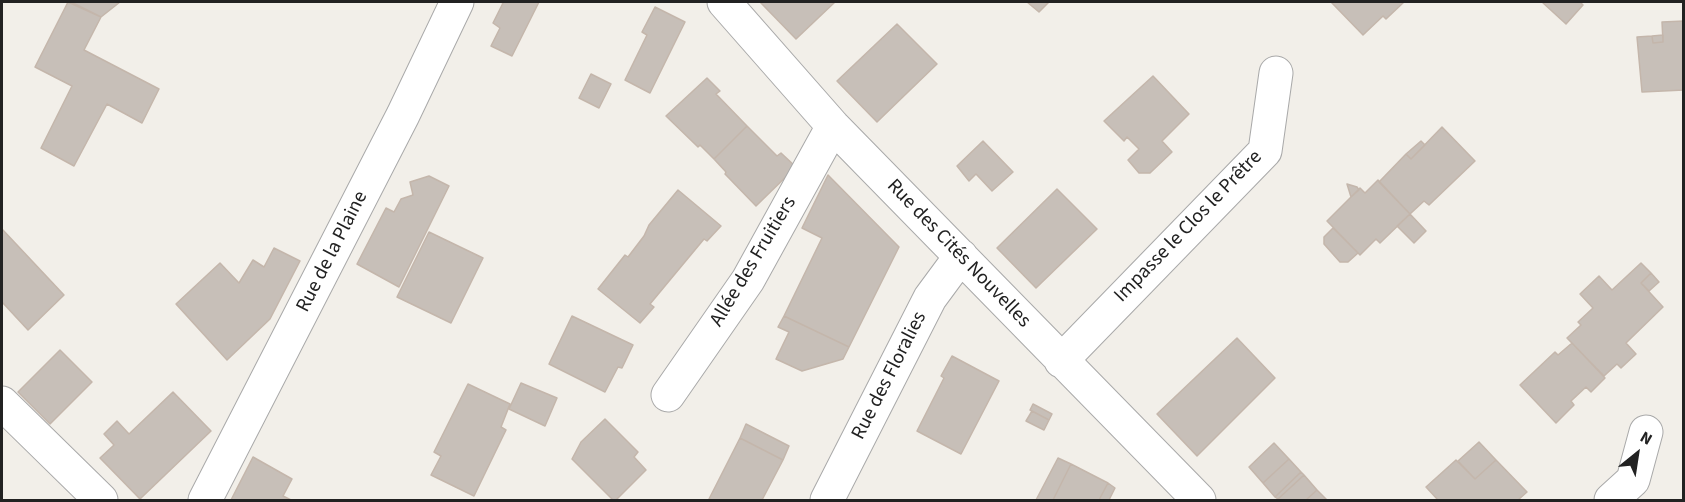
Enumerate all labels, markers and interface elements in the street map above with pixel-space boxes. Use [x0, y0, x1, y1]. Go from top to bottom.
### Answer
street label: Impasse le Clos le Prêtre [1110, 146, 1268, 308]
street label: Rue des Cités Nouvelles [881, 175, 1035, 333]
street label: Rue de la Plaine [292, 187, 374, 317]
street label: Allée des Fruitiers [706, 193, 802, 331]
street label: Rue des Floralies [847, 308, 933, 444]
north arrow [1607, 424, 1667, 484]
text: N [1636, 426, 1656, 451]

